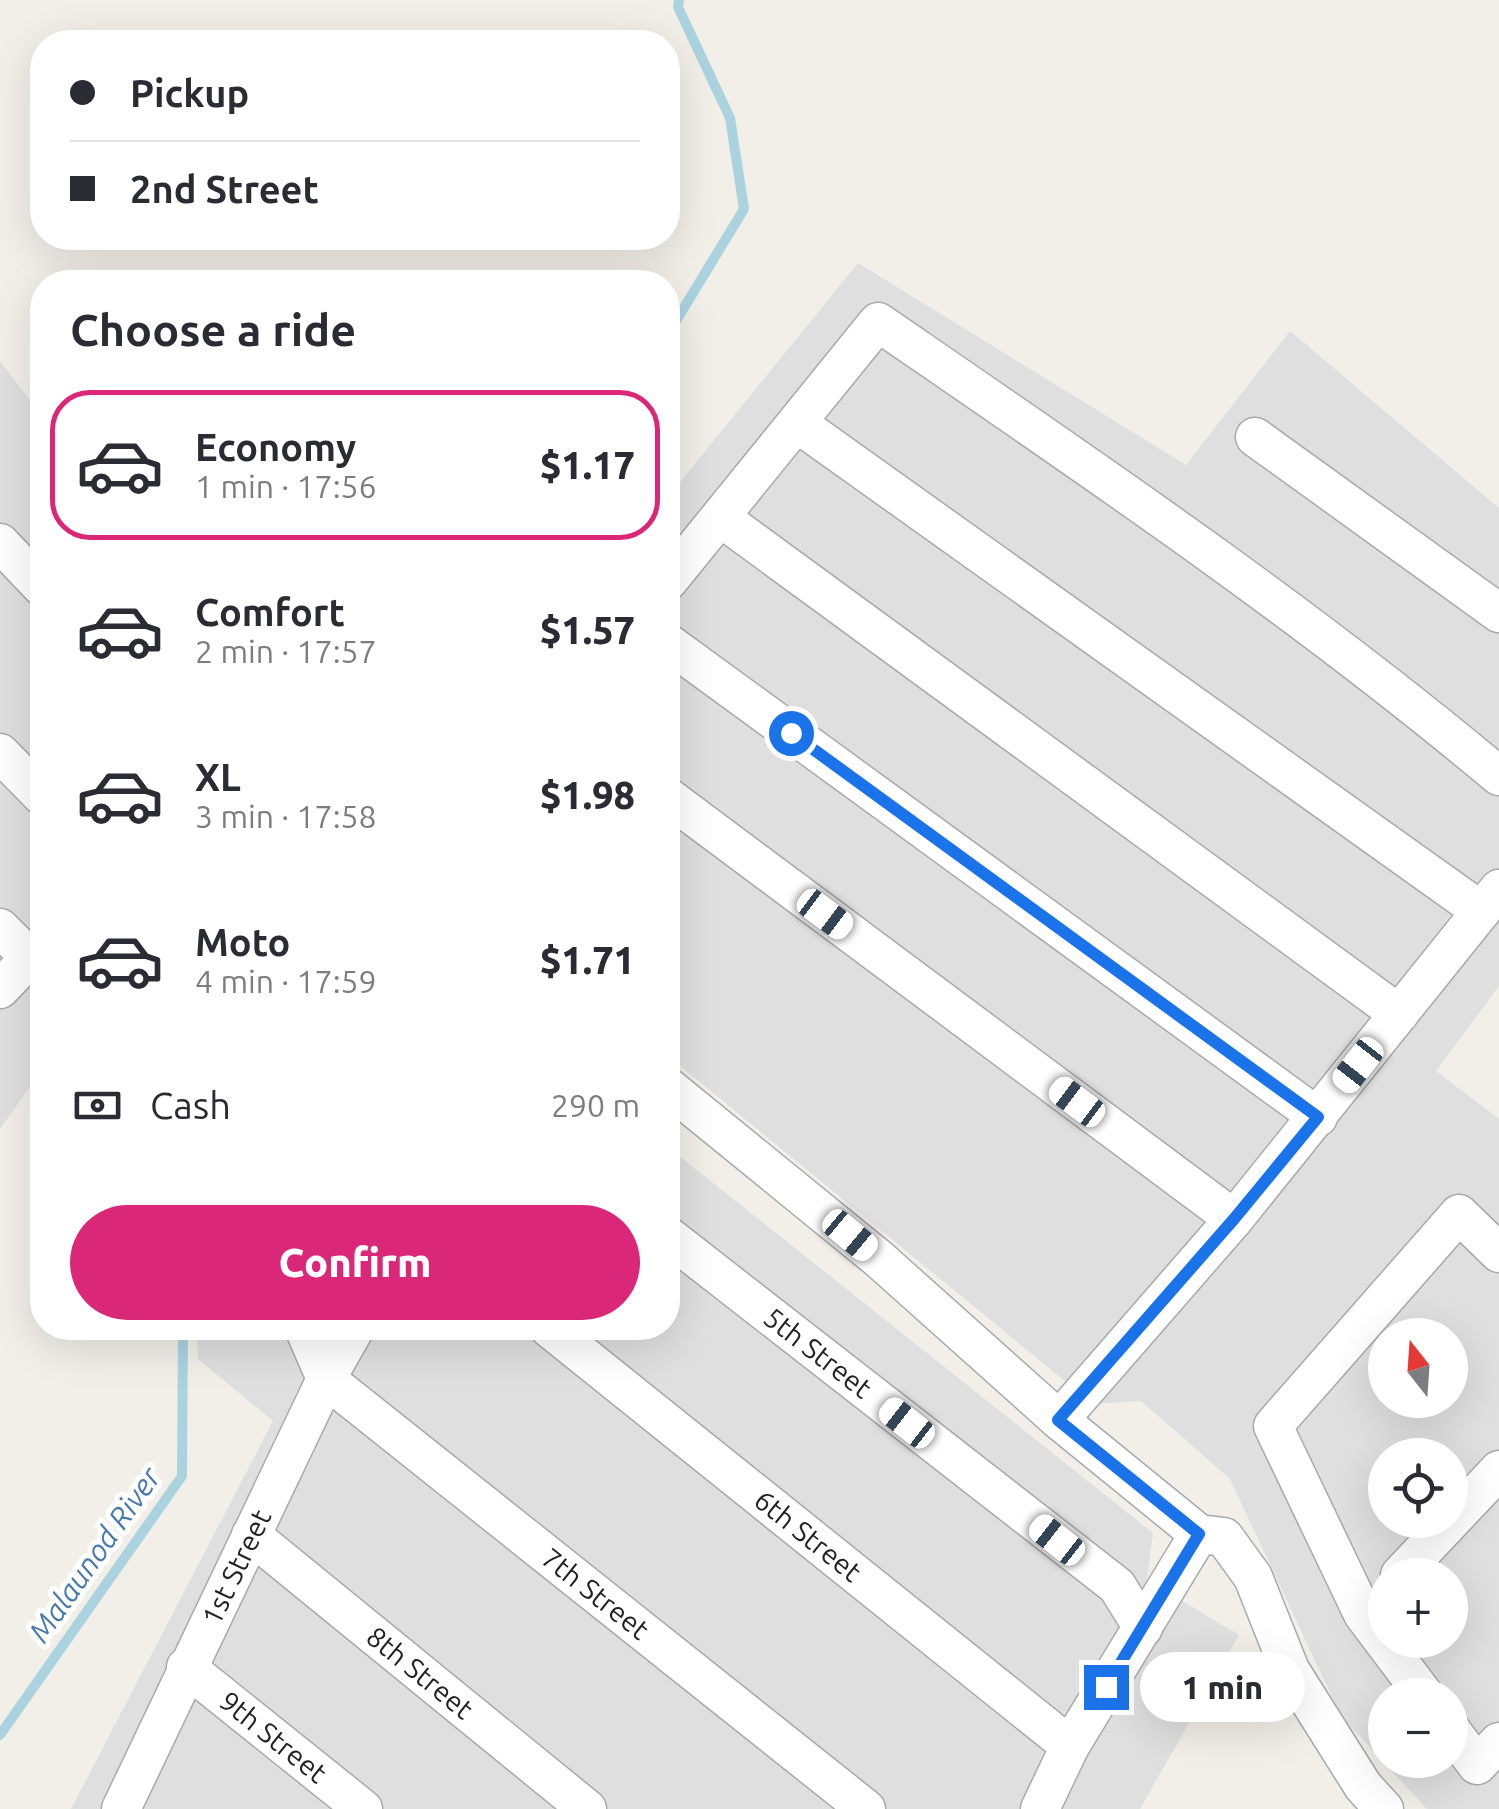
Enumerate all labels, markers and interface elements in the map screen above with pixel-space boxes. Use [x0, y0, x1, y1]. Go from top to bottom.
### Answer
text: Pickup [130, 72, 249, 114]
text: 2nd Street [130, 168, 319, 210]
text: Choose a ride [70, 304, 356, 355]
icon: car [75, 420, 165, 510]
text: Economy [195, 426, 356, 468]
text: $1.17 [540, 444, 635, 486]
text: 1 min · 17:56 [195, 468, 377, 504]
icon: car [75, 585, 165, 675]
text: Comfort [195, 591, 345, 633]
text: $1.57 [540, 609, 635, 651]
text: 2 min · 17:57 [195, 633, 377, 669]
route start [769, 711, 814, 756]
icon: car [75, 750, 165, 840]
text: XL [195, 756, 241, 798]
text: $1.98 [540, 774, 635, 816]
text: 3 min · 17:58 [195, 798, 377, 834]
car [792, 884, 858, 944]
icon: car [75, 915, 165, 1005]
text: Moto [195, 921, 290, 963]
text: $1.71 [540, 939, 635, 981]
text: 4 min · 17:59 [195, 963, 377, 999]
car [1328, 1032, 1388, 1098]
car [1044, 1072, 1110, 1132]
icon: cash [70, 1078, 125, 1133]
text: Cash [150, 1084, 231, 1126]
text: 290 m [551, 1087, 640, 1123]
car [817, 1204, 883, 1266]
button: Confirm [70, 1205, 640, 1320]
street label: 5th Street [758, 1301, 878, 1404]
north arrow [1368, 1318, 1468, 1418]
map controls [1368, 1318, 1468, 1778]
car [874, 1393, 940, 1453]
button: locate [1368, 1438, 1468, 1538]
water label: Malaunod River [21, 1459, 168, 1648]
street label: 6th Street [749, 1483, 868, 1587]
street label: 1st Street [195, 1504, 276, 1629]
car [1024, 1510, 1090, 1570]
street label: 7th Street [536, 1541, 655, 1645]
button: + [1368, 1558, 1468, 1658]
street label: 8th Street [361, 1620, 479, 1725]
callout: 1 min [1141, 1652, 1306, 1722]
route end [1084, 1665, 1129, 1710]
text: 1 min [1182, 1669, 1263, 1705]
button: − [1368, 1678, 1468, 1778]
street label: 9th Street [214, 1685, 333, 1789]

